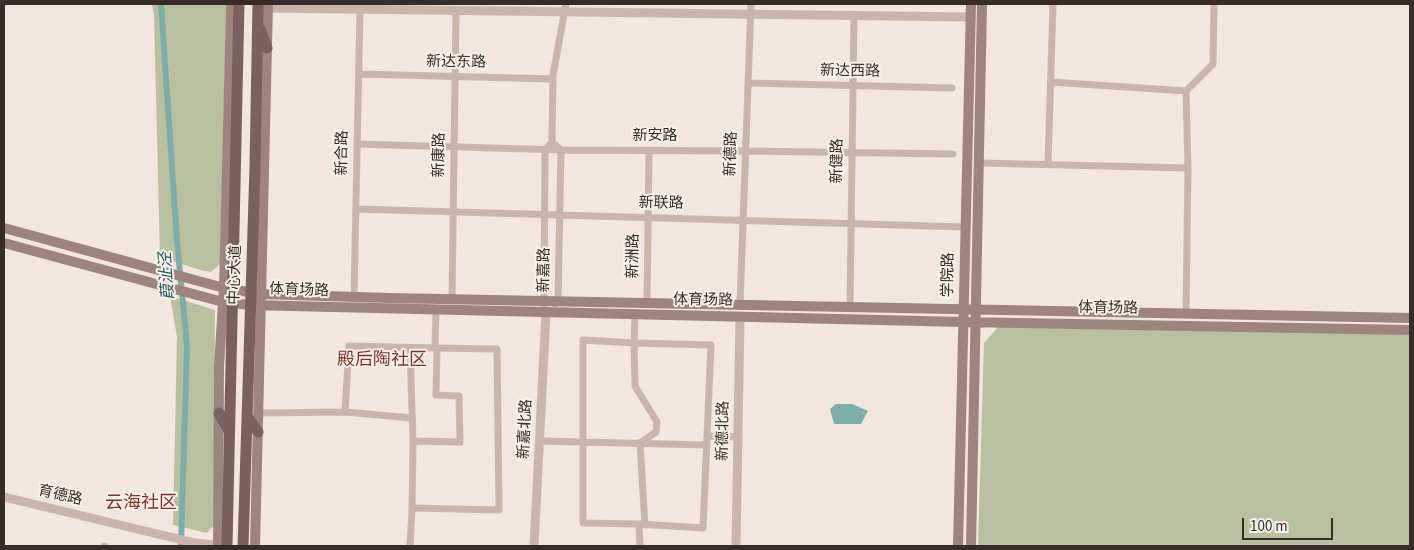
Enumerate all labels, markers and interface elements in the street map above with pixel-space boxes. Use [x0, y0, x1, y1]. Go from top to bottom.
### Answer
street label: 新达东路 [426, 53, 486, 73]
street label: 新达西路 [820, 62, 880, 82]
street label: 新安路 [633, 128, 677, 146]
street label: 新合路 [334, 130, 352, 176]
street label: 新德路 [722, 131, 742, 177]
street label: 新康路 [431, 132, 449, 178]
street label: 新健路 [829, 138, 847, 184]
street label: 新联路 [638, 195, 684, 213]
street label: 新洲路 [625, 233, 643, 279]
street label: 中心大道 [226, 245, 246, 305]
street label: 新嘉路 [536, 247, 554, 293]
water label: 葭沚泾 [157, 251, 179, 301]
street label: 学院路 [940, 252, 958, 298]
street label: 体育场路 [269, 281, 329, 301]
street label: 体育场路 [673, 291, 733, 311]
street label: 体育场路 [1078, 299, 1138, 319]
district label: 殿后陶社区 [337, 350, 427, 372]
street label: 新嘉北路 [515, 399, 537, 459]
street label: 新德北路 [714, 401, 734, 461]
street label: 育德路 [36, 482, 84, 510]
district label: 云海社区 [105, 493, 177, 515]
scale bar [1244, 508, 1335, 540]
text: 100 m [1250, 516, 1288, 537]

